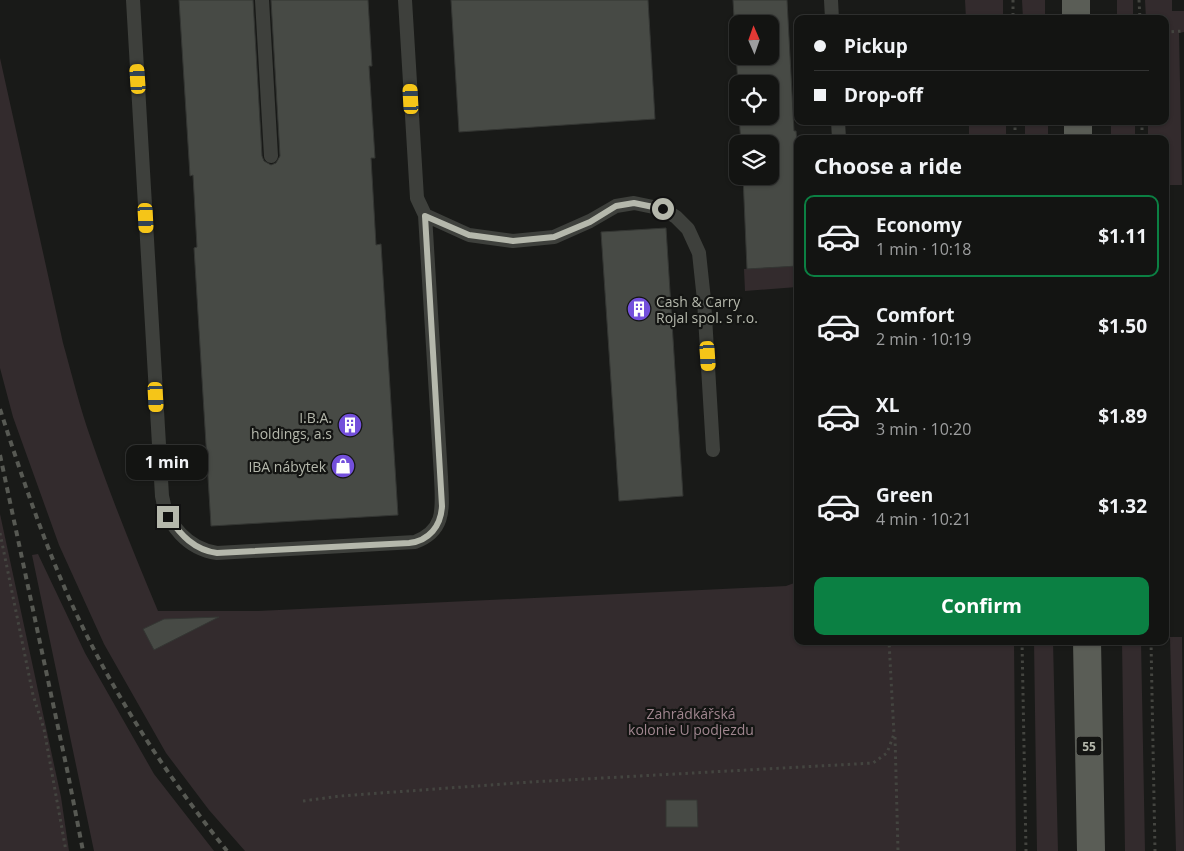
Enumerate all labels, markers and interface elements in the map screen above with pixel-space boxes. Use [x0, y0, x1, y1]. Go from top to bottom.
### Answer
north arrow [729, 15, 779, 65]
map controls [729, 15, 779, 185]
text: Pickup [844, 33, 908, 59]
car [129, 64, 146, 94]
button: locate [729, 75, 779, 125]
text: Drop-off [844, 82, 923, 108]
car [402, 84, 419, 114]
button: layers [729, 135, 779, 185]
text: Choose a ride [814, 150, 962, 180]
route start [652, 198, 674, 220]
car [137, 203, 154, 233]
text: Economy [876, 212, 962, 238]
icon: car [816, 214, 861, 259]
text: $1.11 [1098, 223, 1147, 249]
text: 1 min · 10:18 [876, 238, 971, 260]
place label: Cash & Carry Rojal spol. s r.o. [656, 292, 758, 327]
building icon: Cash & Carry Rojal spol. s r.o. [626, 296, 652, 322]
text: Comfort [876, 302, 955, 328]
icon: car [816, 304, 861, 349]
text: $1.50 [1098, 313, 1147, 339]
text: 2 min · 10:19 [876, 328, 971, 350]
car [699, 341, 716, 371]
car [147, 382, 164, 412]
text: XL [876, 392, 899, 418]
icon: car [816, 394, 861, 439]
text: $1.89 [1098, 403, 1147, 429]
place label: I.B.A. holdings, a.s [251, 408, 332, 443]
building icon: I.B.A. holdings, a.s [337, 412, 363, 438]
text: 3 min · 10:20 [876, 418, 971, 440]
callout: 1 min [127, 444, 209, 480]
text: 1 min [145, 451, 189, 473]
shop icon: IBA nábytek [330, 453, 356, 479]
place label: IBA nábytek [248, 457, 327, 476]
text: Green [876, 482, 933, 508]
icon: car [816, 484, 861, 529]
text: $1.32 [1098, 493, 1147, 519]
route end [157, 506, 179, 528]
text: 4 min · 10:21 [876, 508, 971, 530]
button: Confirm [814, 577, 1149, 635]
park label: Zahrádkářská kolonie U podjezdu [628, 704, 754, 739]
road number: 55 [1076, 736, 1102, 756]

